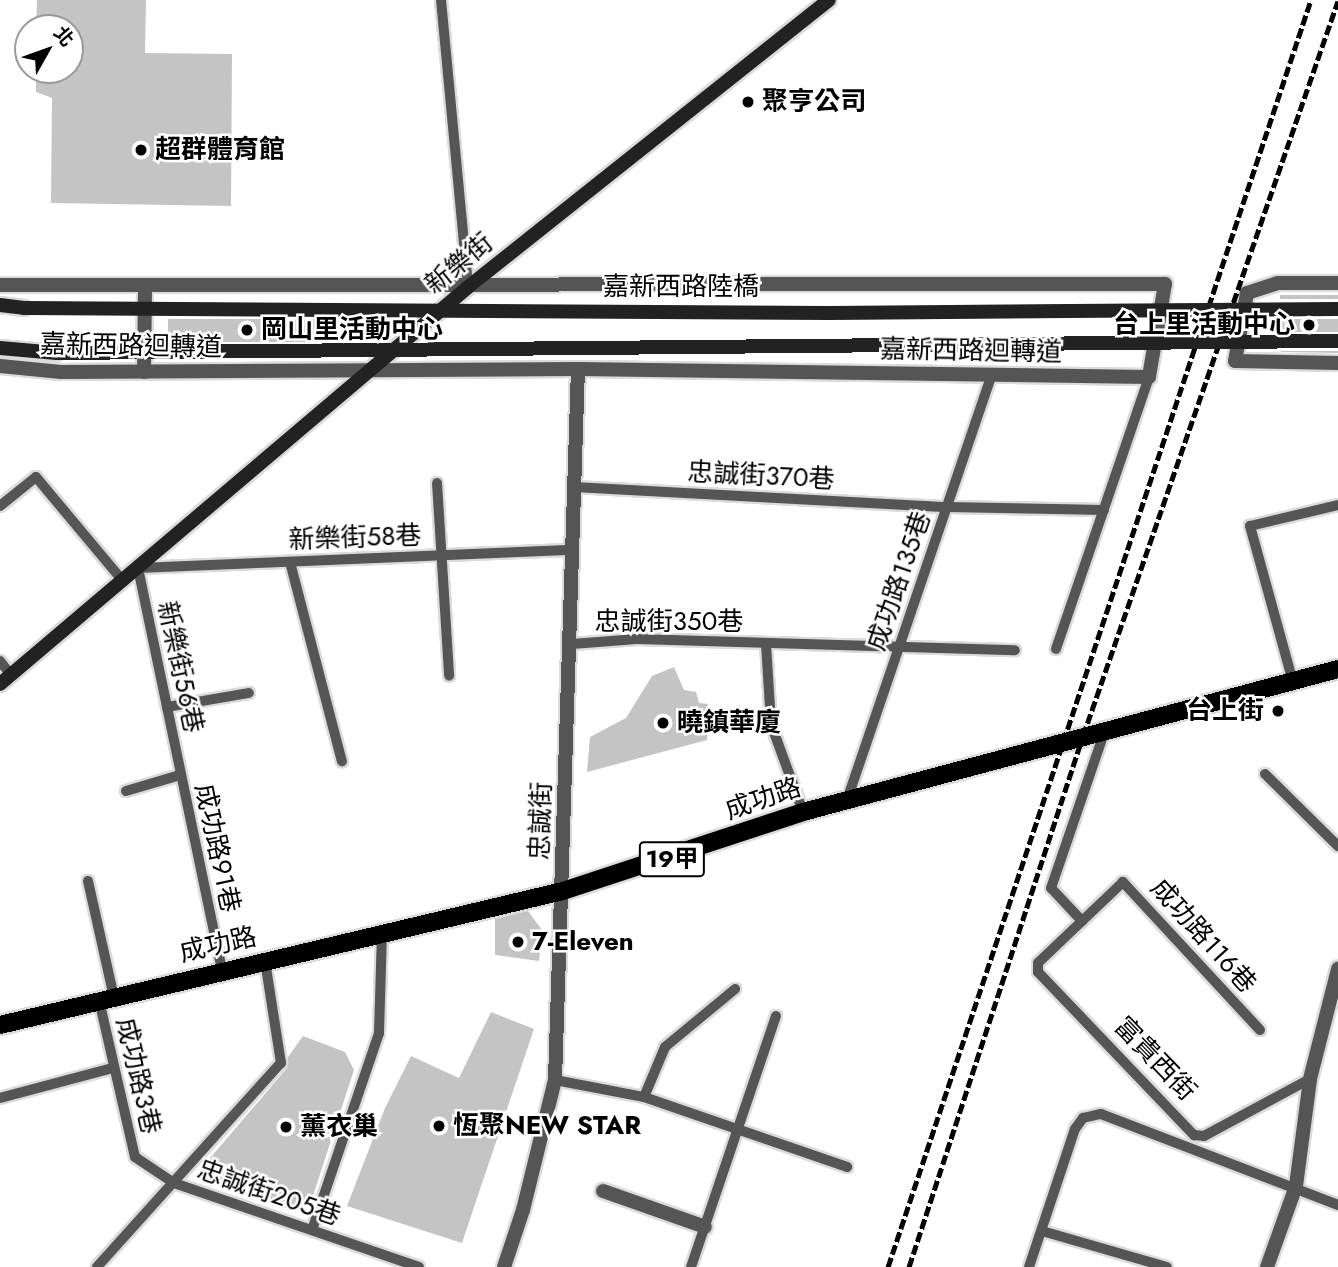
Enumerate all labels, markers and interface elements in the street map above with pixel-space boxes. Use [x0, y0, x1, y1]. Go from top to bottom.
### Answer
north arrow [14, 14, 84, 84]
text: 北 [47, 20, 80, 52]
place label: 聚亨公司 [762, 86, 866, 118]
marker: 聚亨公司 [740, 94, 756, 110]
place label: 超群體育館 [155, 134, 285, 166]
marker: 超群體育館 [133, 142, 149, 158]
street label: 新樂街 [419, 227, 499, 301]
street label: 嘉新西路陸橋 [603, 271, 759, 303]
place label: 台上里活動中心 [1113, 309, 1295, 341]
place label: 岡山里活動中心 [261, 314, 443, 346]
marker: 台上里活動中心 [1301, 317, 1317, 333]
marker: 岡山里活動中心 [239, 322, 255, 338]
street label: 嘉新西路迴轉道 [40, 329, 222, 363]
street label: 嘉新西路迴轉道 [880, 334, 1062, 368]
street label: 忠誠街370巷 [687, 457, 835, 495]
street label: 成功路135巷 [861, 508, 937, 654]
street label: 新樂街58巷 [288, 520, 422, 556]
street label: 新樂街56巷 [151, 598, 209, 736]
street label: 忠誠街350巷 [595, 606, 743, 638]
place label: 台上街 [1186, 695, 1264, 727]
marker: 台上街 [1270, 703, 1286, 719]
place label: 曉鎮華廈 [677, 707, 781, 739]
marker: 曉鎮華廈 [655, 715, 671, 731]
street label: 成功路 [721, 772, 805, 826]
street label: 成功路91巷 [188, 781, 246, 915]
street label: 忠誠街 [524, 781, 558, 861]
road number: 19甲 [639, 838, 705, 880]
street label: 成功路116巷 [1144, 873, 1262, 999]
street label: 成功路 [176, 921, 260, 969]
place label: 7-Eleven [532, 926, 634, 958]
marker: 7-Eleven [510, 934, 526, 950]
street label: 富貴西街 [1108, 1011, 1202, 1107]
street label: 成功路3巷 [110, 1015, 166, 1137]
place label: 恆聚NEW STAR [453, 1110, 641, 1142]
place label: 薰衣巢 [300, 1111, 378, 1143]
marker: 恆聚NEW STAR [431, 1118, 447, 1134]
marker: 薰衣巢 [278, 1119, 294, 1135]
street label: 忠誠街205巷 [193, 1154, 345, 1232]

